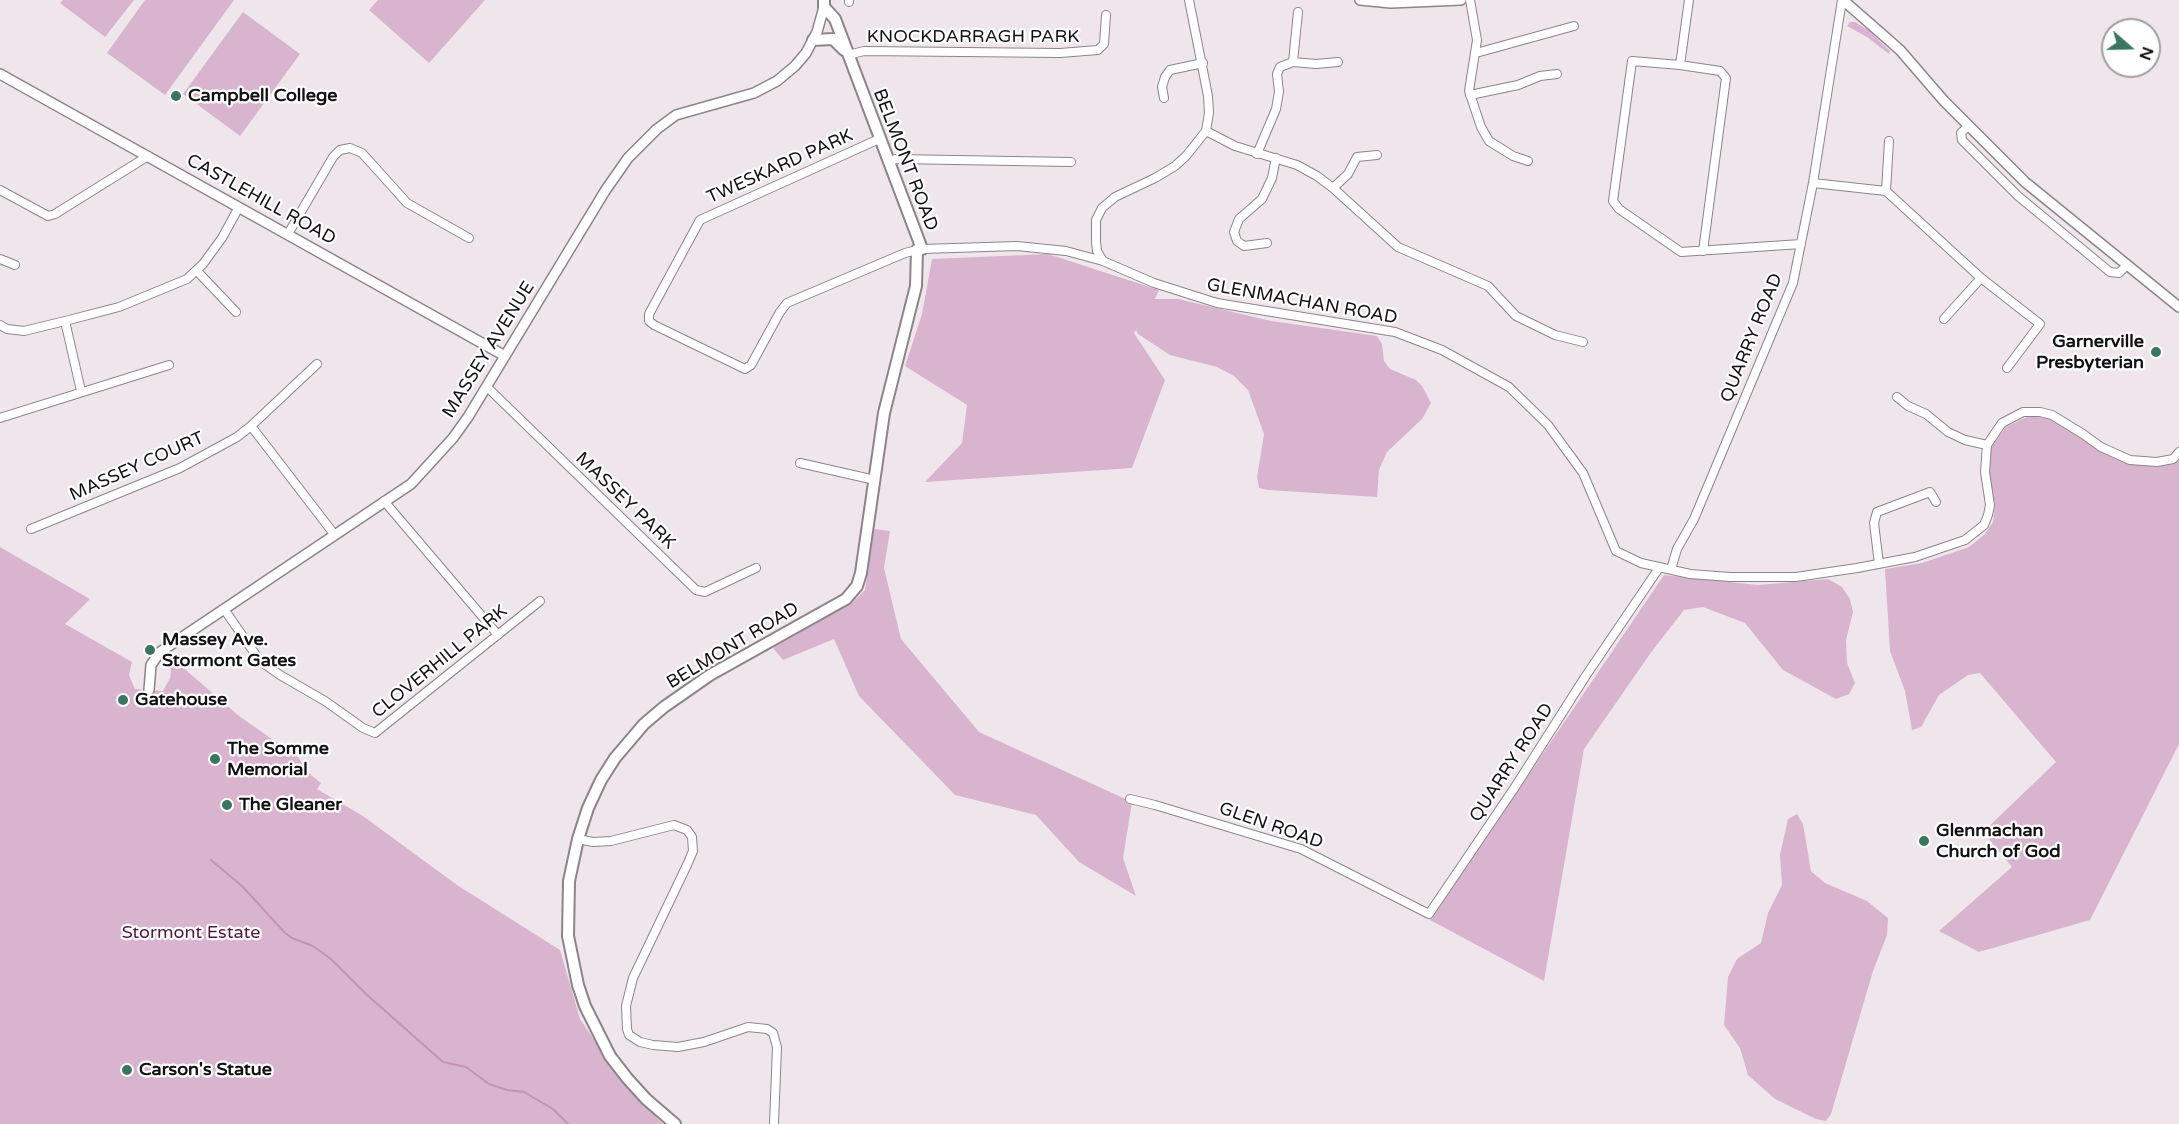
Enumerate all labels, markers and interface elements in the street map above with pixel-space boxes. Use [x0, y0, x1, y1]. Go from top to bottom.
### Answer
north arrow [2101, 18, 2161, 78]
street label: KNOCKDARRAGH PARK [867, 26, 1079, 48]
text: N [2134, 44, 2158, 63]
place label: Campbell College [188, 85, 338, 107]
street label: BELMONT ROAD [868, 86, 942, 234]
marker: Campbell College [169, 89, 183, 103]
street label: TWESKARD PARK [704, 125, 856, 209]
street label: CASTLEHILL ROAD [183, 150, 339, 250]
street label: QUARRY ROAD [1716, 270, 1788, 406]
street label: GLENMACHAN ROAD [1205, 275, 1399, 329]
street label: MASSEY AVENUE [438, 278, 540, 422]
place label: Garnerville Presbyterian [2036, 331, 2144, 374]
marker: Garnerville Presbyterian [2149, 345, 2163, 359]
street label: MASSEY COURT [66, 428, 208, 506]
street label: MASSEY PARK [571, 448, 679, 554]
street label: BELMONT ROAD [663, 598, 803, 694]
street label: CLOVERHILL PARK [368, 601, 512, 723]
place label: Massey Ave. Stormont Gates [162, 629, 296, 672]
marker: Massey Ave. Stormont Gates [143, 643, 157, 657]
place label: Gatehouse [135, 689, 227, 711]
marker: Gatehouse [116, 693, 130, 707]
street label: QUARRY ROAD [1466, 700, 1558, 826]
place label: The Somme Memorial [227, 738, 329, 780]
marker: The Somme Memorial [208, 752, 222, 766]
place label: The Gleaner [239, 794, 342, 816]
marker: The Gleaner [220, 798, 234, 812]
street label: GLEN ROAD [1216, 798, 1326, 854]
place label: Glenmachan Church of God [1936, 820, 2061, 862]
marker: Glenmachan Church of God [1917, 834, 1931, 848]
park label: Stormont Estate [122, 922, 260, 944]
place label: Carson's Statue [139, 1059, 272, 1081]
marker: Carson's Statue [120, 1063, 134, 1077]

